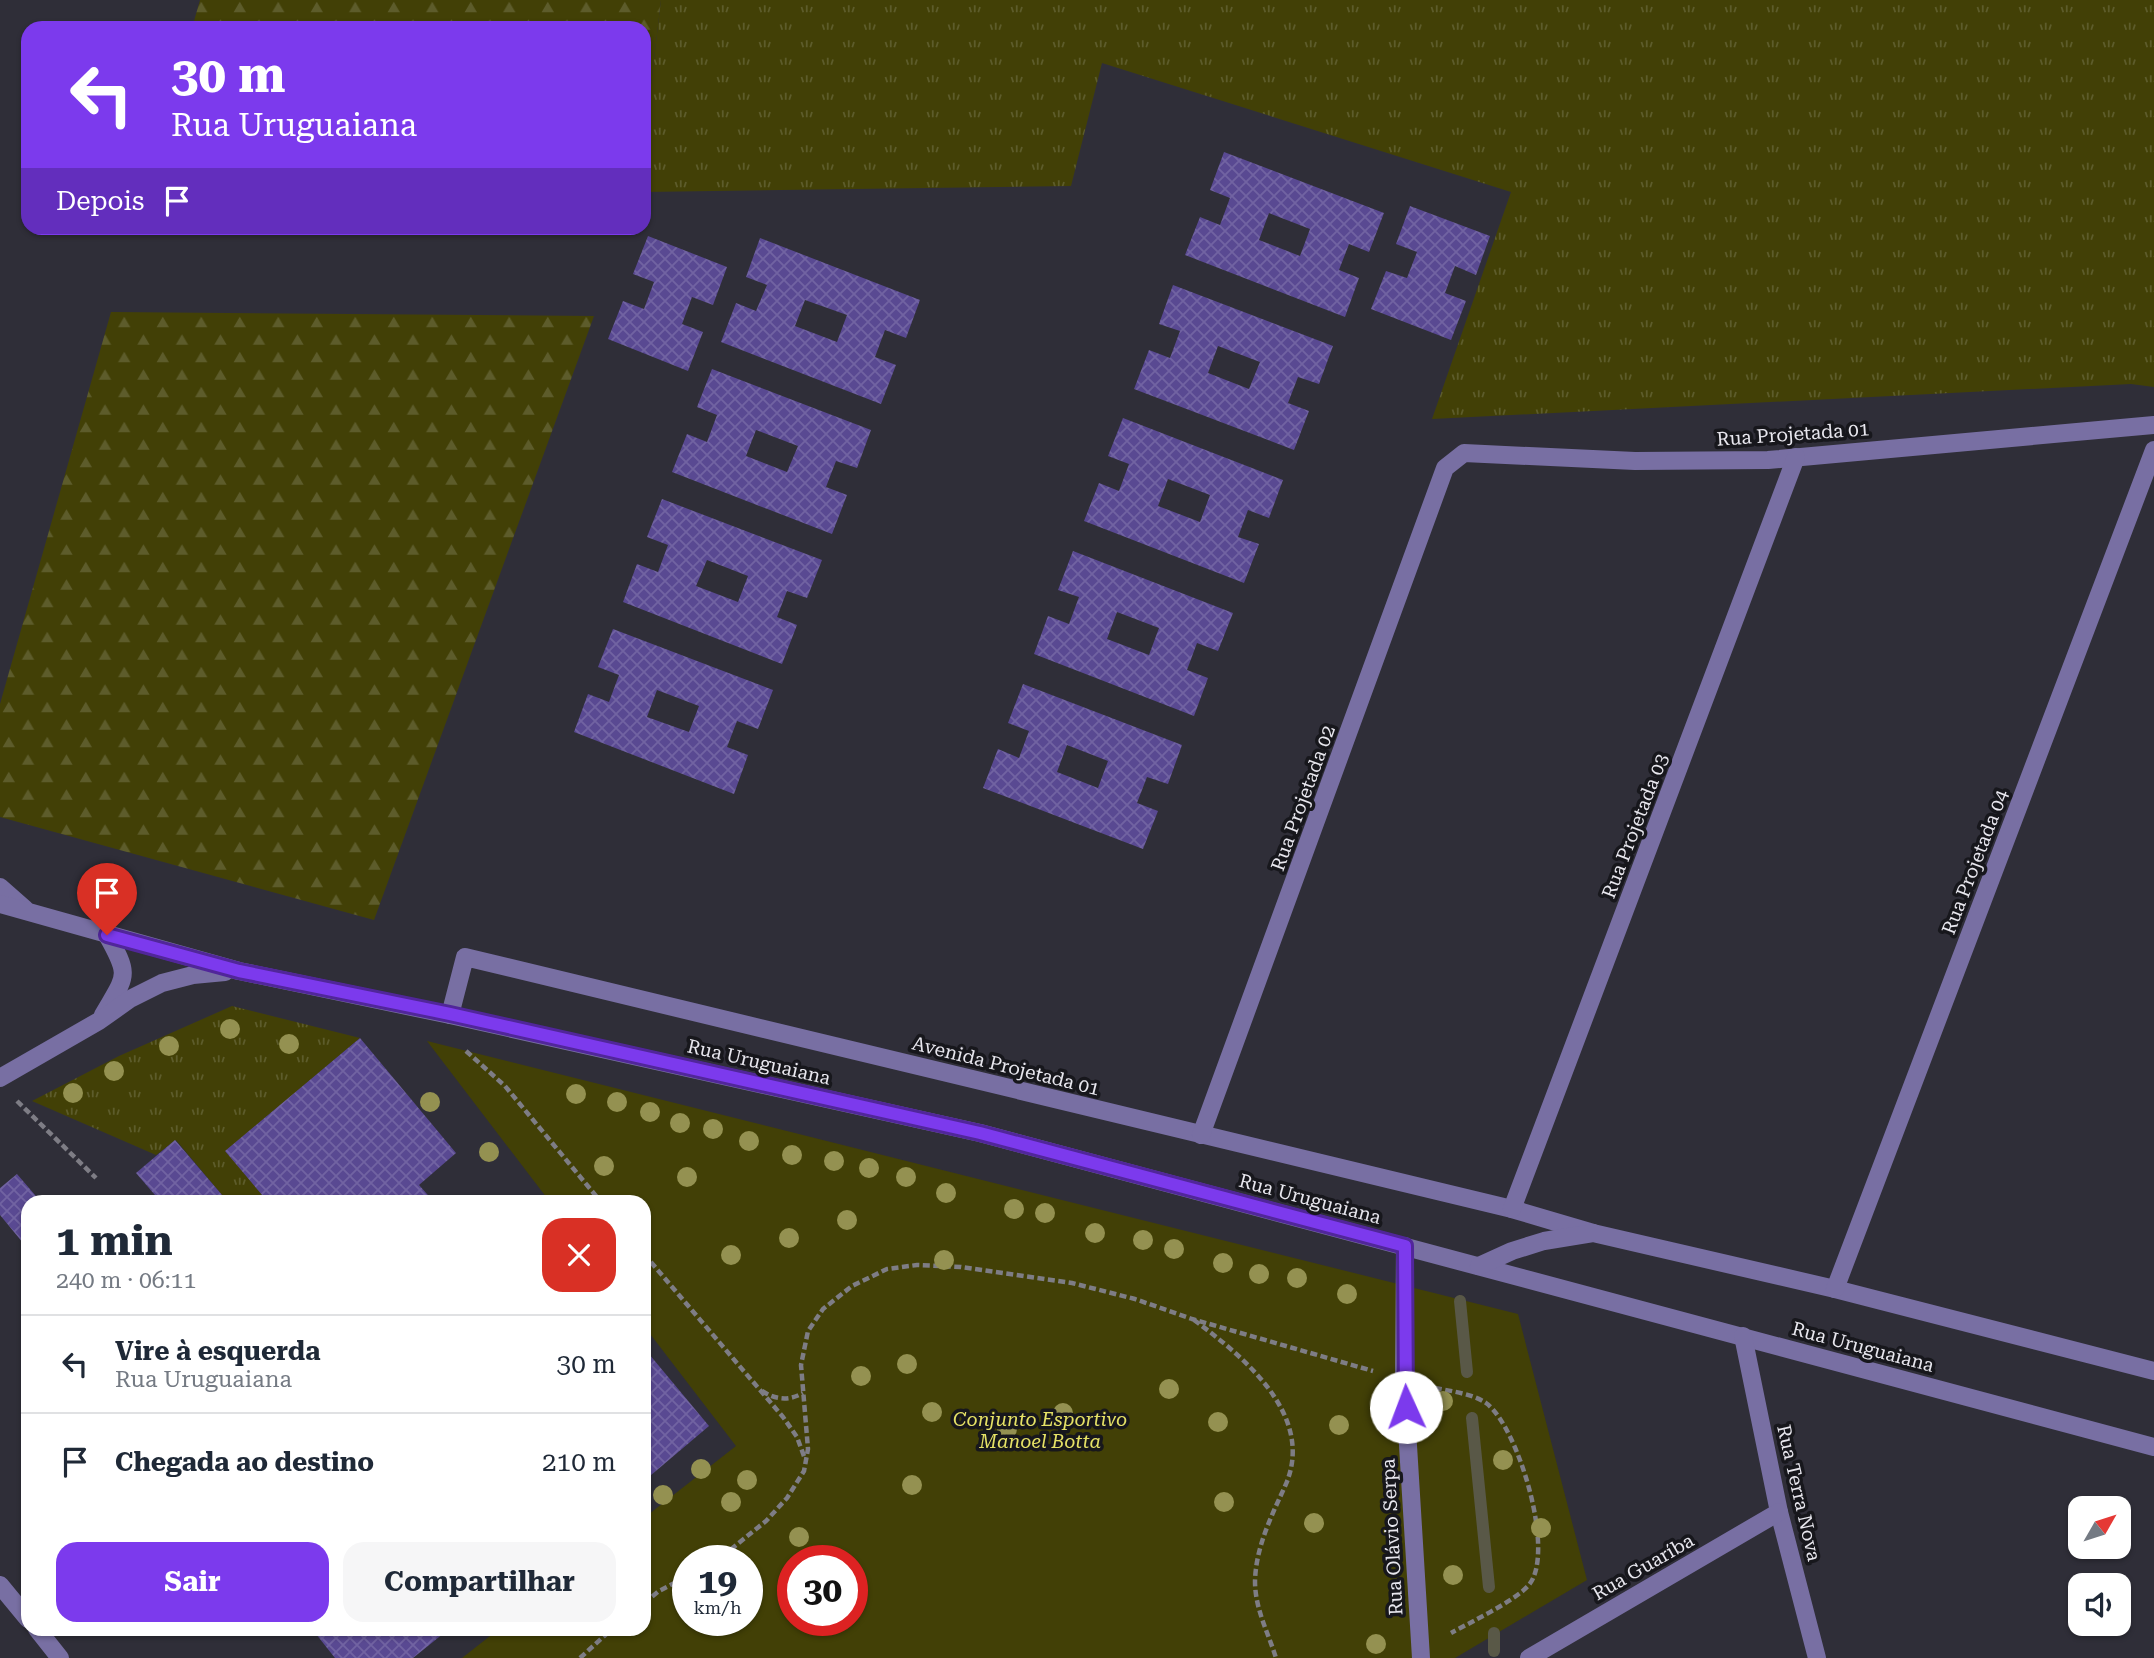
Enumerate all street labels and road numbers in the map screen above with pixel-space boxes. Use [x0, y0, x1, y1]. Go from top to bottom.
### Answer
street label: Rua Projetada 01 [1716, 417, 1870, 451]
street label: Rua Projetada 02 [1266, 722, 1340, 874]
street label: Rua Projetada 03 [1597, 750, 1673, 902]
street label: Rua Projetada 04 [1937, 786, 2013, 938]
street label: Avenida Projetada 01 [910, 1032, 1102, 1100]
street label: Rua Uruguaiana [685, 1034, 833, 1090]
street label: Rua Uruguaiana [1236, 1169, 1384, 1229]
street label: Rua Uruguaiana [1789, 1317, 1937, 1377]
street label: Rua Terra Nova [1772, 1422, 1826, 1564]
street label: Rua Olávio Serpa [1376, 1457, 1408, 1616]
street label: Rua Guaríba [1588, 1528, 1698, 1605]

